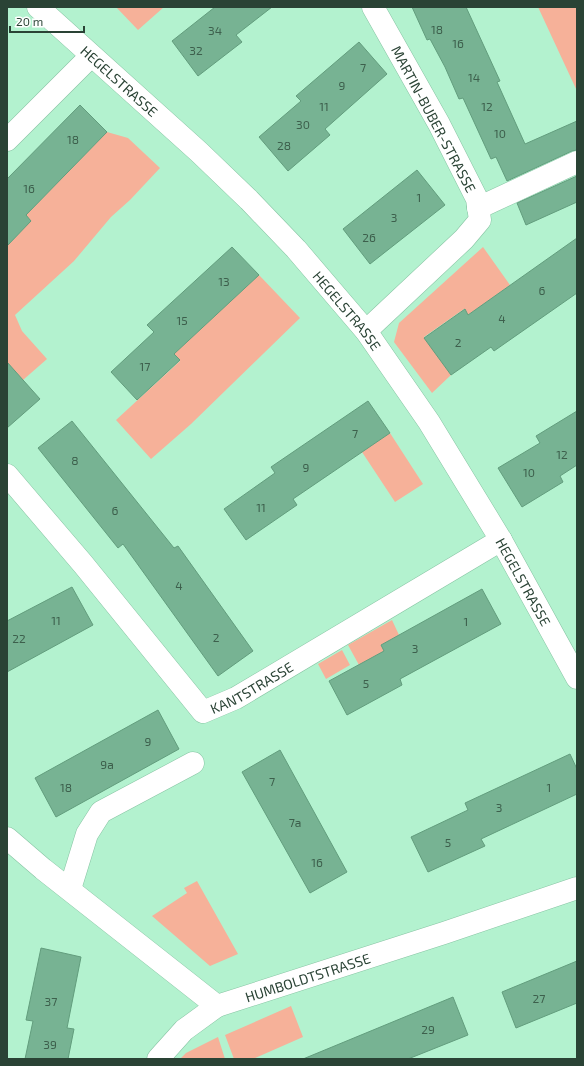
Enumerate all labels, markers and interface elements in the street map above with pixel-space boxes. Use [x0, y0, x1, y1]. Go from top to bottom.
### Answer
scale bar [10, 8, 84, 34]
text: 20 m [16, 14, 43, 28]
house number: 18 [431, 22, 443, 36]
house number: 34 [208, 23, 222, 37]
house number: 16 [452, 36, 464, 50]
street label: HEGELSTRASSE [78, 42, 162, 120]
house number: 32 [189, 43, 203, 57]
street label: MARTIN-BUBER-STRASSE [388, 43, 480, 195]
house number: 7 [360, 60, 366, 74]
house number: 14 [468, 70, 480, 84]
house number: 9 [339, 78, 346, 92]
house number: 11 [319, 99, 329, 113]
house number: 12 [481, 99, 493, 113]
house number: 30 [296, 117, 310, 131]
house number: 10 [494, 126, 506, 140]
house number: 18 [67, 132, 79, 146]
house number: 28 [277, 138, 291, 152]
house number: 16 [23, 181, 35, 195]
house number: 1 [417, 190, 421, 204]
house number: 3 [391, 210, 397, 224]
house number: 26 [362, 230, 376, 244]
street label: HEGELSTRASSE [310, 267, 385, 353]
house number: 13 [218, 274, 230, 288]
house number: 6 [539, 283, 546, 297]
house number: 4 [498, 311, 506, 325]
house number: 15 [176, 313, 188, 327]
house number: 2 [455, 335, 462, 349]
house number: 17 [140, 359, 150, 373]
house number: 7 [352, 426, 358, 440]
house number: 12 [556, 447, 568, 461]
house number: 8 [71, 453, 79, 467]
house number: 9 [303, 460, 310, 474]
house number: 10 [523, 465, 535, 479]
house number: 11 [256, 500, 266, 514]
house number: 6 [112, 503, 119, 517]
street label: HEGELSTRASSE [493, 535, 555, 629]
house number: 4 [175, 578, 183, 592]
house number: 11 [51, 613, 61, 627]
house number: 1 [464, 614, 468, 628]
house number: 2 [213, 630, 220, 644]
house number: 22 [12, 631, 26, 645]
house number: 3 [412, 641, 418, 655]
street label: KANTSTRASSE [207, 658, 296, 717]
house number: 5 [363, 676, 369, 690]
house number: 9 [145, 734, 152, 748]
house number: 9a [100, 757, 114, 771]
house number: 7 [269, 774, 275, 788]
house number: 18 [60, 780, 72, 794]
house number: 1 [547, 780, 551, 794]
house number: 3 [496, 800, 502, 814]
house number: 7a [289, 815, 301, 829]
house number: 5 [445, 835, 451, 849]
house number: 16 [311, 855, 323, 869]
street label: HUMBOLDTSTRASSE [243, 949, 372, 1005]
house number: 27 [533, 991, 545, 1005]
house number: 37 [45, 994, 57, 1008]
house number: 29 [421, 1022, 435, 1036]
house number: 39 [43, 1037, 57, 1051]

